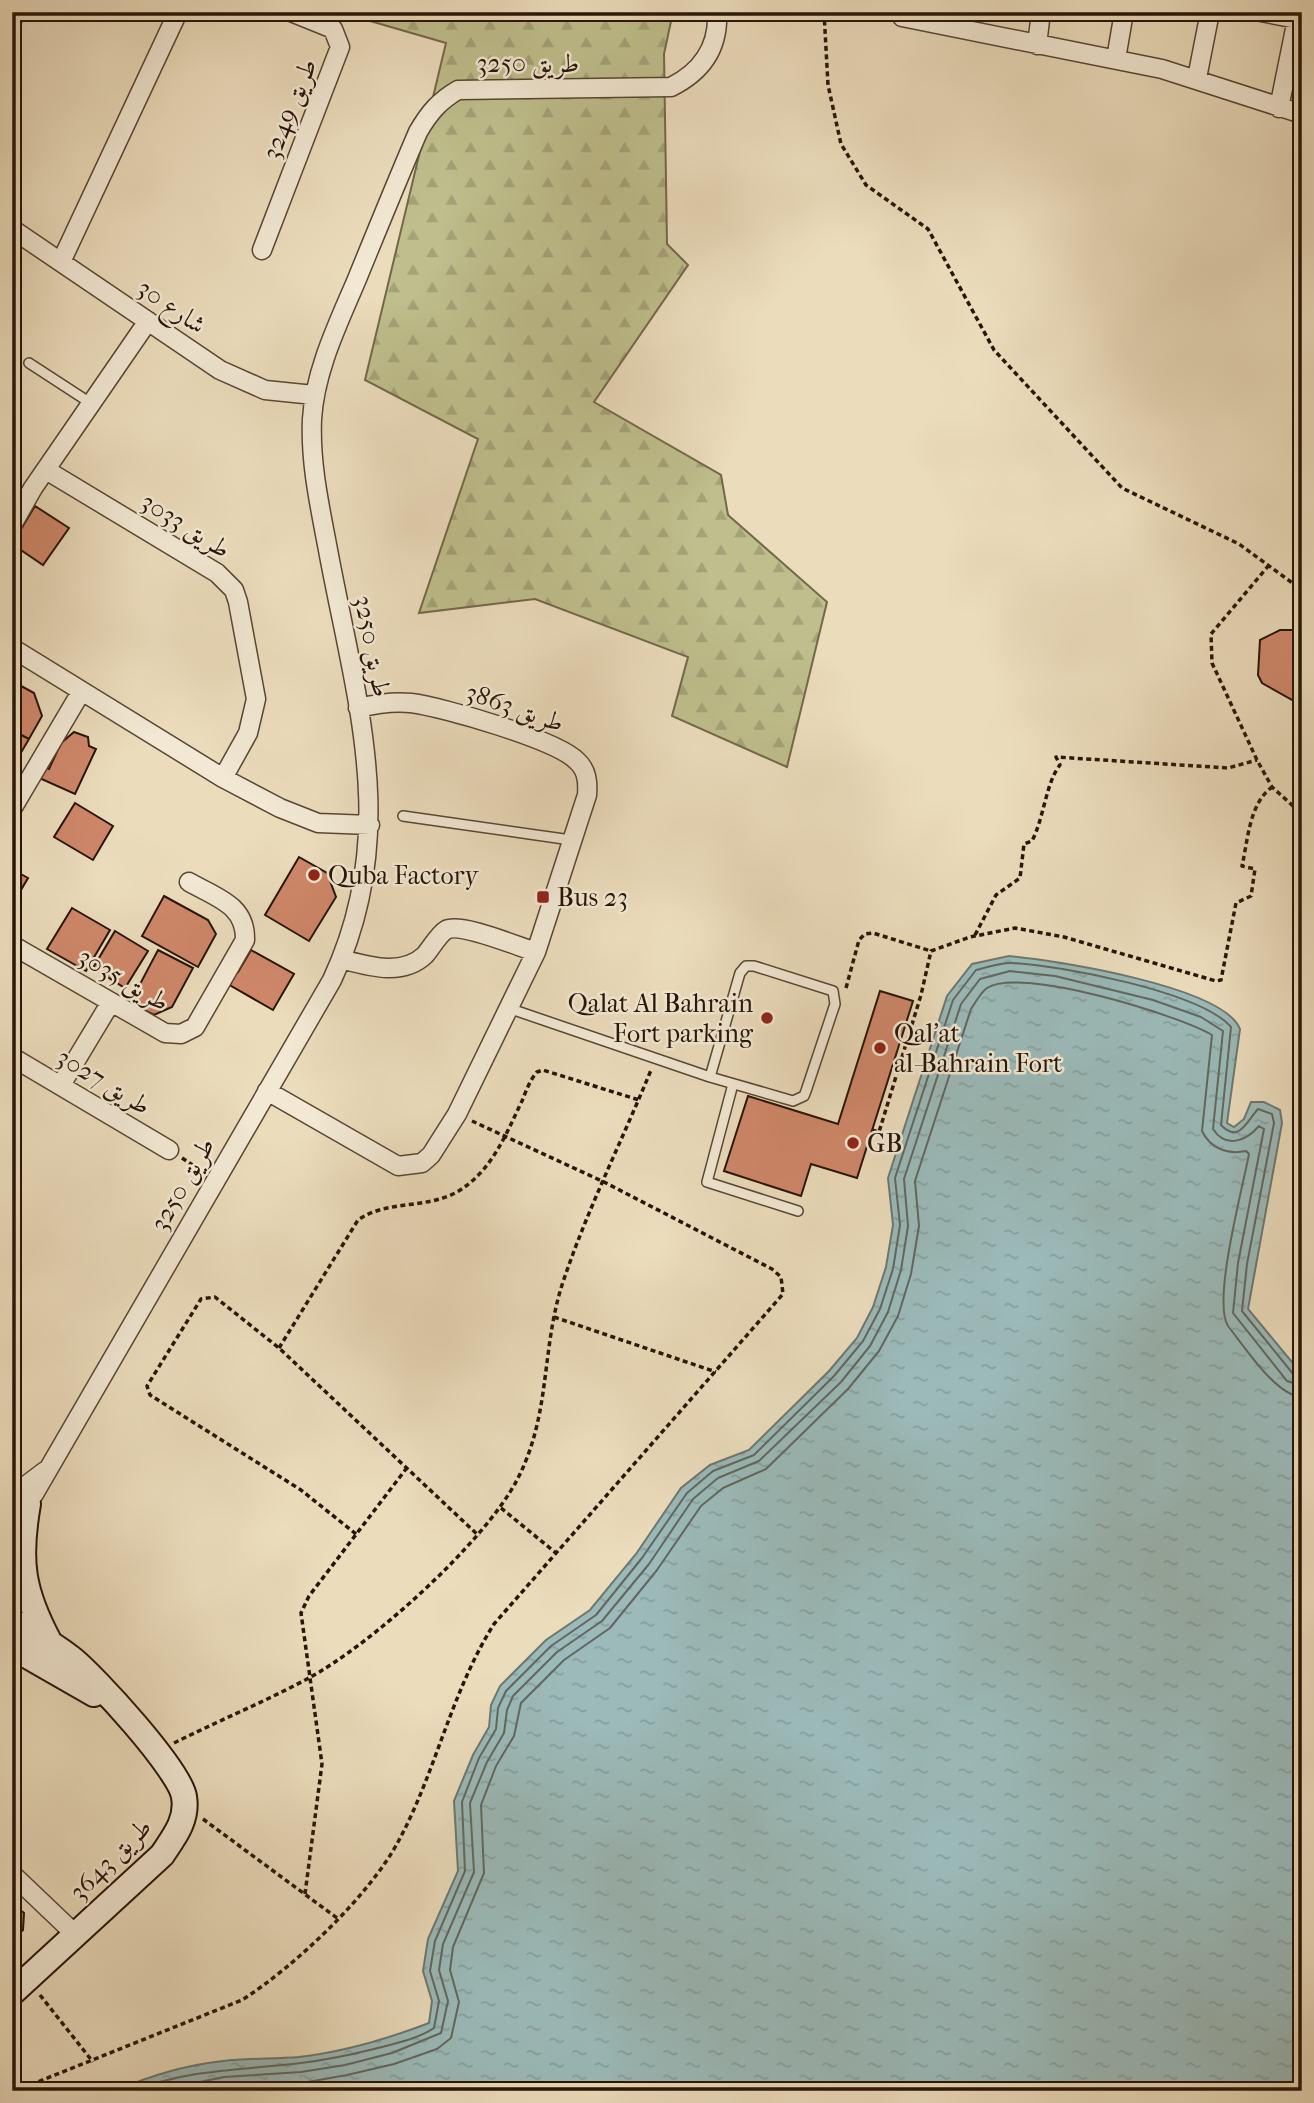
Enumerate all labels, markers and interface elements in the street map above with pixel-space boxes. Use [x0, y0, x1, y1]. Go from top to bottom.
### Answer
street label: طريق 3250 [477, 48, 579, 80]
street label: طريق 3249 [255, 54, 325, 165]
street label: شارع 30 [128, 272, 212, 345]
street label: طريق 3033 [135, 486, 236, 566]
street label: طريق 3250 [347, 593, 398, 700]
street label: طريق 3863 [461, 676, 568, 740]
place label: Quba Factory [328, 860, 479, 891]
marker: Quba Factory [306, 867, 322, 883]
place label: Bus 23 [557, 882, 628, 913]
marker: Bus 23 [535, 889, 551, 905]
street label: طريق 3035 [72, 941, 175, 1019]
place label: Qalat Al Bahrain Fort parking [568, 988, 754, 1049]
marker: Qalat Al Bahrain Fort parking [759, 1010, 775, 1026]
place label: Qal'at al-Bahrain Fort [894, 1018, 1063, 1079]
marker: Qal'at al-Bahrain Fort [872, 1040, 888, 1056]
street label: طريق 3027 [51, 1041, 156, 1122]
place label: GB [867, 1128, 902, 1159]
street label: طريق 3250 [143, 1132, 222, 1237]
marker: GB [845, 1135, 861, 1151]
street label: طريق 3643 [63, 1812, 159, 1908]

